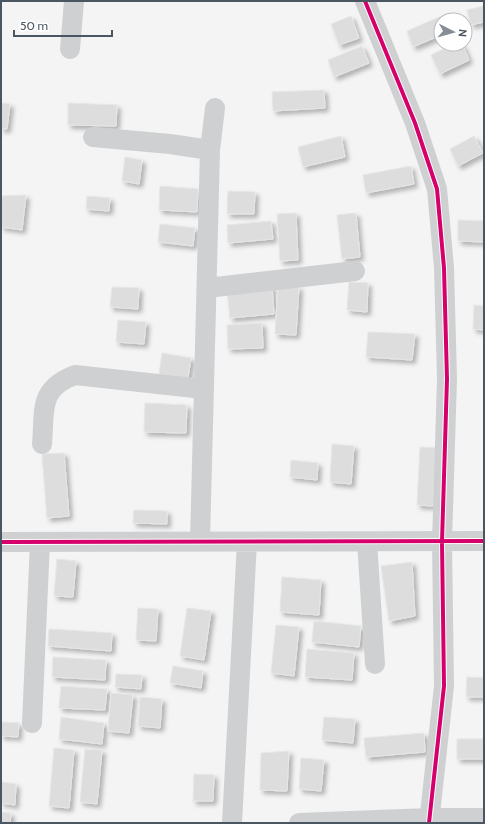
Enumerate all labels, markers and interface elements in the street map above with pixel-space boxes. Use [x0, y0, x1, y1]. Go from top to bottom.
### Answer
scale bar [14, 12, 112, 38]
north arrow [433, 12, 473, 52]
text: 50 m [20, 18, 48, 33]
text: N [456, 28, 470, 38]

